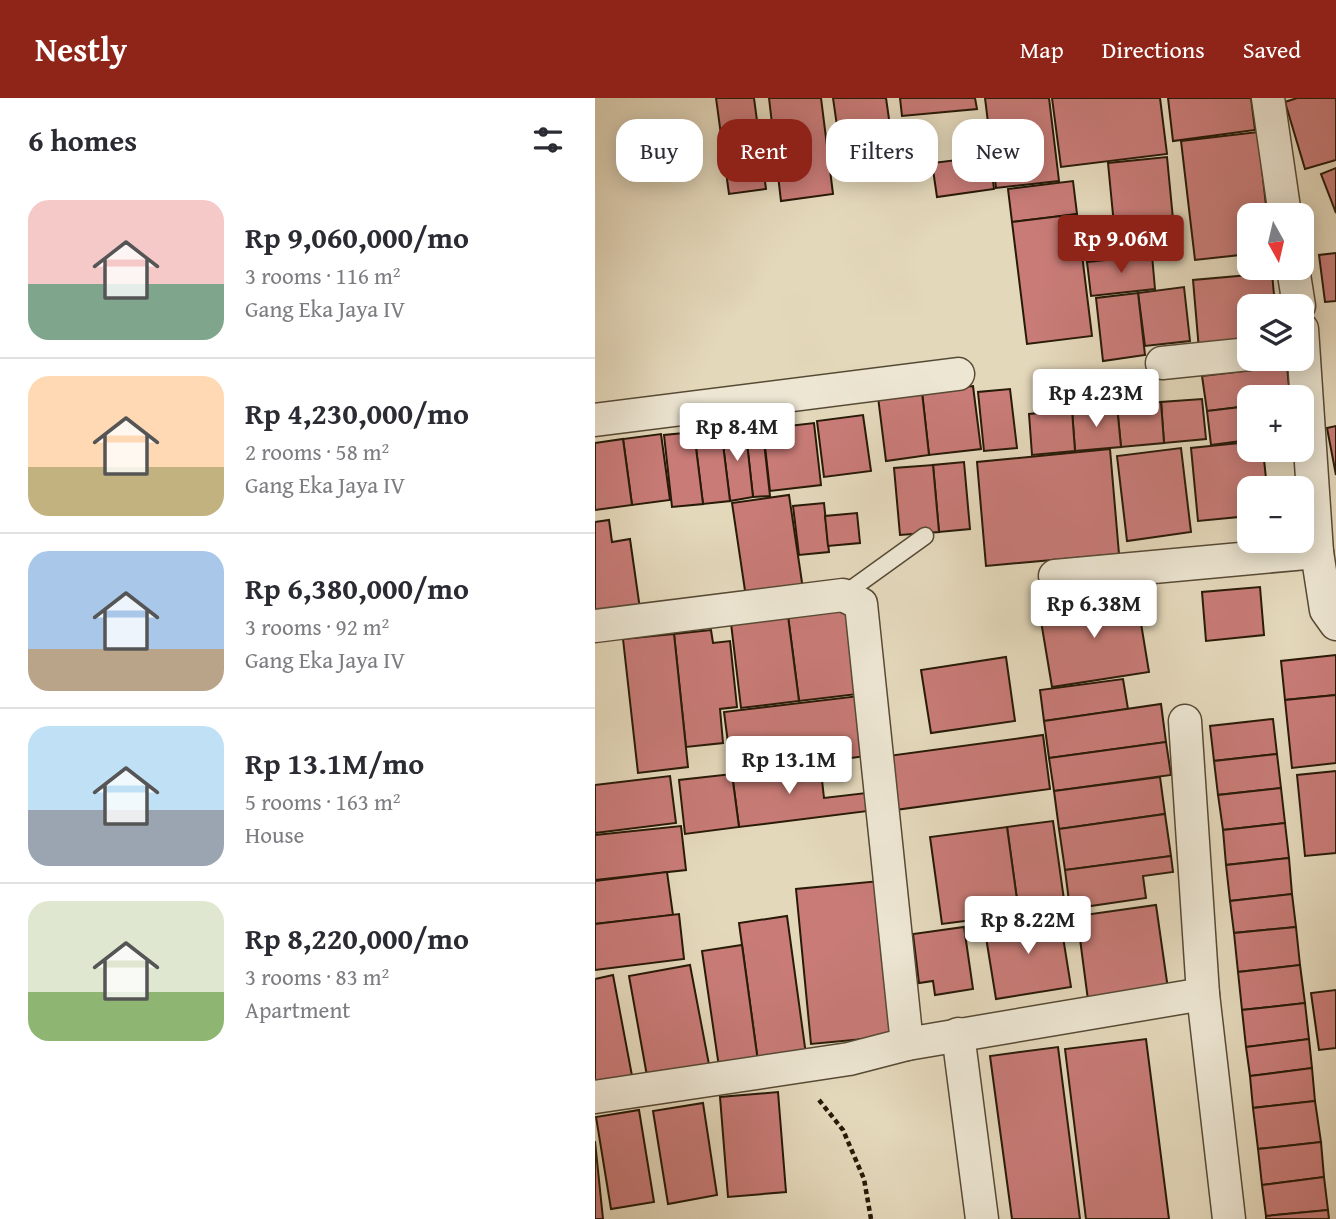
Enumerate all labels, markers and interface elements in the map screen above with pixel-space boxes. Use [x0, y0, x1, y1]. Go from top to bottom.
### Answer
text: Nestly [35, 25, 127, 73]
text: Map [1020, 32, 1064, 67]
text: Directions [1102, 32, 1205, 67]
text: Saved [1243, 32, 1301, 67]
text: 6 homes [28, 118, 137, 162]
chip: Buy [616, 119, 703, 182]
chip: Rent [717, 119, 812, 182]
chip: Filters [826, 119, 938, 182]
chip: New [952, 119, 1044, 182]
icon: filters [529, 121, 567, 159]
north arrow [1237, 203, 1314, 280]
map controls [1237, 203, 1314, 553]
text: Rp 9,060,000/mo [245, 215, 469, 259]
pin: Rp 9.06M [1049, 216, 1193, 275]
text: Rp 9.06M [1074, 221, 1168, 254]
icon: home [84, 228, 168, 312]
text: 3 rooms · 116 m² [245, 259, 400, 292]
text: Gang Eka Jaya IV [245, 292, 405, 325]
button: layers [1237, 294, 1314, 371]
pin: Rp 4.23M [1024, 370, 1168, 429]
text: Rp 4.23M [1049, 375, 1143, 408]
button: + [1237, 385, 1314, 462]
text: Rp 4,230,000/mo [245, 391, 469, 435]
icon: home [84, 404, 168, 488]
pin: Rp 8.4M [672, 404, 802, 463]
text: Rp 8.4M [696, 409, 778, 442]
text: 2 rooms · 58 m² [245, 435, 389, 468]
text: Gang Eka Jaya IV [245, 468, 405, 501]
button: − [1237, 476, 1314, 553]
text: Rp 6,380,000/mo [245, 566, 469, 610]
icon: home [84, 579, 168, 663]
pin: Rp 6.38M [1022, 580, 1166, 640]
text: Rp 6.38M [1047, 586, 1141, 619]
text: 3 rooms · 92 m² [245, 610, 389, 643]
text: Gang Eka Jaya IV [245, 643, 405, 676]
pin: Rp 13.1M [717, 736, 861, 796]
text: Rp 13.1M/mo [245, 741, 424, 785]
text: Rp 13.1M [742, 742, 836, 775]
icon: home [84, 754, 168, 838]
text: 5 rooms · 163 m² [245, 785, 400, 818]
text: House [245, 818, 304, 851]
pin: Rp 8.22M [956, 896, 1100, 956]
text: Rp 8.22M [981, 902, 1075, 935]
text: Rp 8,220,000/mo [245, 916, 469, 960]
icon: home [84, 929, 168, 1013]
text: 3 rooms · 83 m² [245, 960, 389, 993]
text: Apartment [245, 993, 350, 1026]

